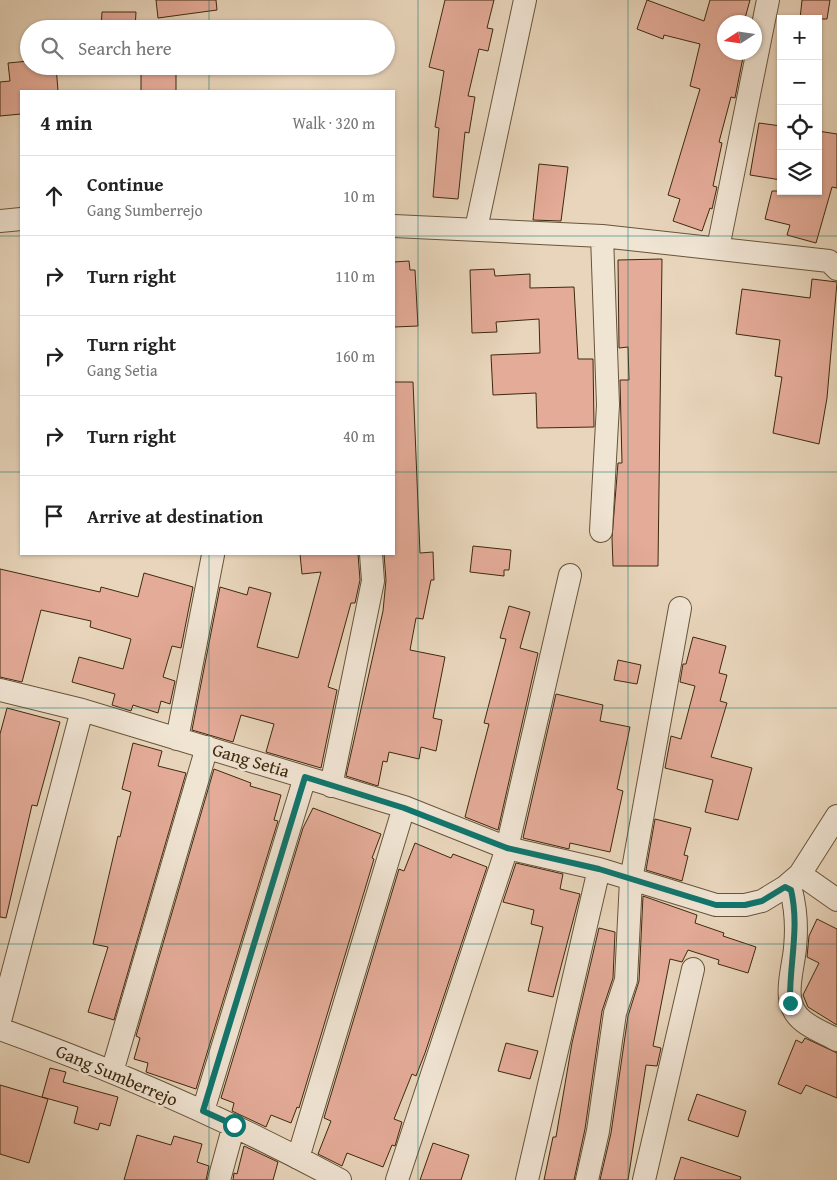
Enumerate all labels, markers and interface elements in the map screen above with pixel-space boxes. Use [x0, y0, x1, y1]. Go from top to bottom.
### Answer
north arrow [717, 15, 762, 60]
map controls [777, 15, 822, 195]
button: + [777, 15, 822, 60]
search box [20, 20, 395, 75]
icon: search [38, 34, 66, 62]
text: Search here [78, 34, 172, 62]
button: − [777, 60, 822, 105]
button: locate [777, 105, 822, 150]
text: 4 min [40, 107, 92, 138]
text: Walk · 320 m [292, 111, 375, 135]
button: layers [777, 150, 822, 195]
text: Continue [87, 170, 164, 198]
icon: ahead [40, 182, 68, 210]
text: 10 m [343, 184, 375, 208]
text: Gang Sumberrejo [87, 198, 203, 222]
icon: right [40, 262, 68, 290]
text: Turn right [87, 262, 176, 290]
text: 110 m [335, 264, 375, 288]
text: Turn right [87, 330, 176, 358]
icon: right [40, 342, 68, 370]
text: 160 m [335, 344, 375, 368]
text: Gang Setia [87, 358, 157, 382]
icon: right [40, 422, 68, 450]
text: Turn right [87, 422, 176, 450]
text: 40 m [343, 424, 375, 448]
icon: arrive [40, 502, 68, 530]
text: Arrive at destination [87, 502, 263, 530]
street label: Gang Setia [209, 735, 293, 785]
route end [779, 992, 802, 1015]
street label: Gang Sumberrejo [52, 1037, 182, 1113]
route start [223, 1114, 246, 1137]

